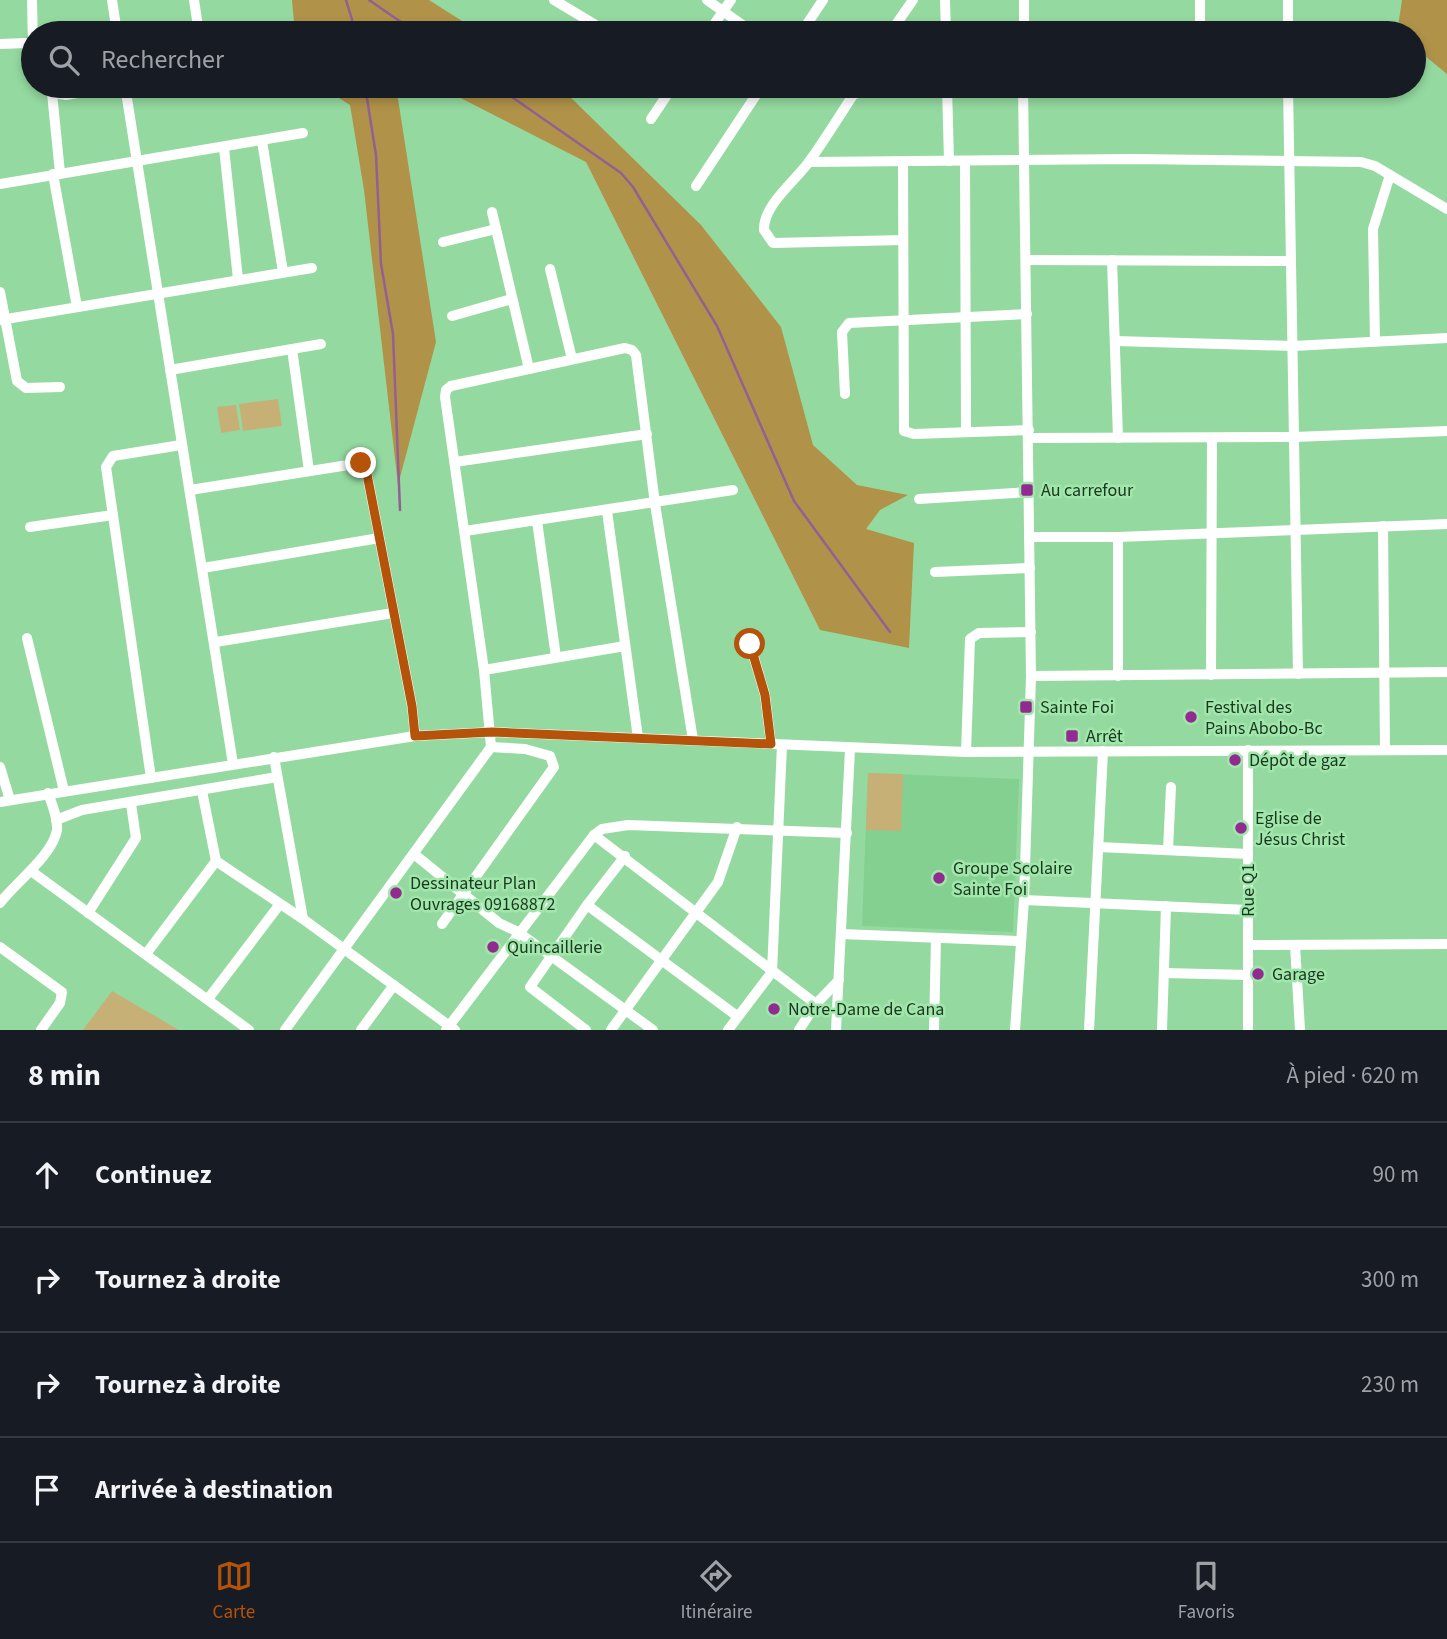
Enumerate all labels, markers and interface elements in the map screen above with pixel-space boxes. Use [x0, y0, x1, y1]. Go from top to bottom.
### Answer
search box [21, 21, 1426, 98]
icon: search [45, 41, 83, 79]
text: Rechercher [101, 41, 224, 78]
route end [345, 447, 376, 478]
place label: Au carrefour [1041, 478, 1134, 503]
marker: Au carrefour [1019, 482, 1035, 498]
route start [734, 628, 765, 659]
place label: Sainte Foi [1040, 695, 1114, 720]
place label: Festival des Pains Abobo-Bc [1205, 695, 1323, 741]
marker: Sainte Foi [1018, 699, 1034, 715]
marker: Festival des Pains Abobo-Bc [1183, 709, 1199, 725]
place label: Arrêt [1086, 724, 1123, 749]
marker: Arrêt [1064, 728, 1080, 744]
place label: Dépôt de gaz [1249, 748, 1346, 773]
marker: Dépôt de gaz [1227, 752, 1243, 768]
place label: Eglise de Jésus Christ [1255, 806, 1345, 852]
marker: Eglise de Jésus Christ [1233, 820, 1249, 836]
place label: Groupe Scolaire Sainte Foi [953, 856, 1073, 902]
street label: Rue Q1 [1236, 863, 1261, 917]
marker: Groupe Scolaire Sainte Foi [931, 870, 947, 886]
place label: Dessinateur Plan Ouvrages 09168872 [410, 871, 556, 917]
marker: Dessinateur Plan Ouvrages 09168872 [388, 885, 404, 901]
place label: Quincaillerie [507, 935, 602, 960]
marker: Quincaillerie [485, 939, 501, 955]
place label: Garage [1272, 962, 1325, 987]
marker: Garage [1250, 966, 1266, 982]
place label: Notre-Dame de Cana [788, 997, 944, 1022]
marker: Notre-Dame de Cana [766, 1001, 782, 1017]
text: 8 min [28, 1054, 101, 1097]
text: À pied · 620 m [1286, 1059, 1419, 1092]
icon: ahead [28, 1156, 66, 1194]
text: Continuez [95, 1156, 211, 1193]
text: 90 m [1372, 1158, 1419, 1191]
icon: right [28, 1261, 66, 1299]
text: Tournez à droite [95, 1261, 281, 1298]
text: 300 m [1361, 1263, 1419, 1296]
icon: right [28, 1366, 66, 1404]
text: Tournez à droite [95, 1366, 281, 1403]
text: 230 m [1361, 1368, 1419, 1401]
icon: arrive [28, 1471, 66, 1509]
text: Arrivée à destination [95, 1471, 333, 1508]
tab: Carte [213, 1557, 255, 1626]
tab: Itinéraire [680, 1557, 753, 1626]
tab: Favoris [1178, 1557, 1234, 1626]

